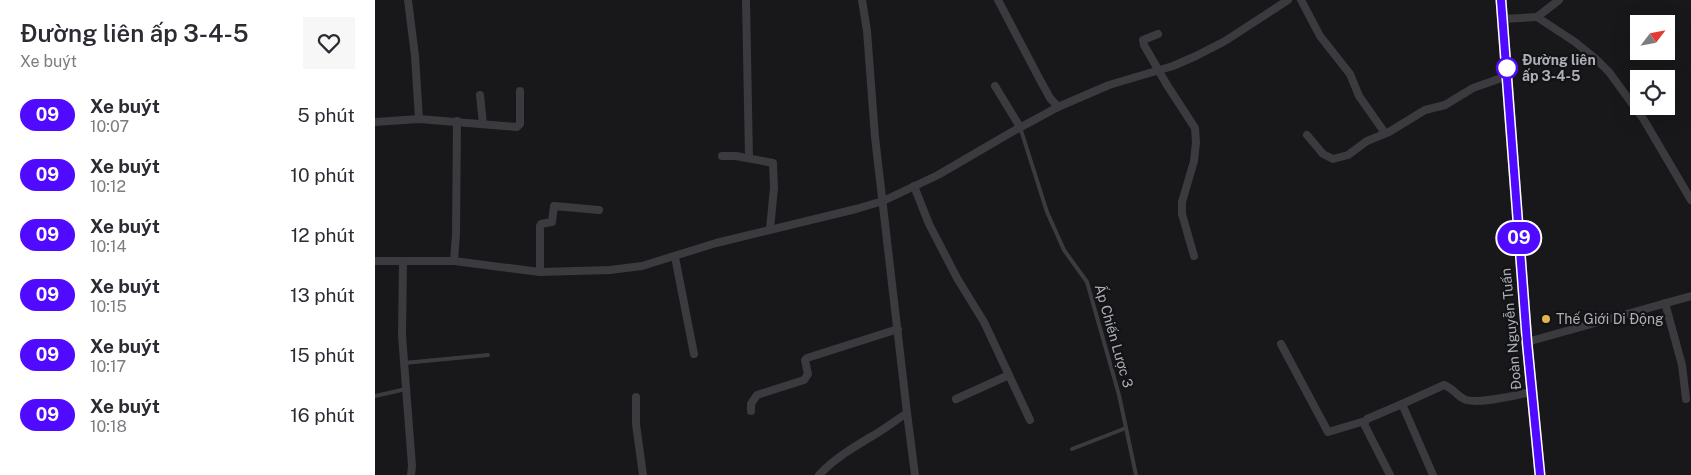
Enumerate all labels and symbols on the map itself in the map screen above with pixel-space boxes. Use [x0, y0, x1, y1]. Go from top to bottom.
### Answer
north arrow [1630, 15, 1675, 60]
place label: Đường liên ấp 3-4-5 [1522, 52, 1596, 84]
marker: Đường liên ấp 3-4-5 [1496, 57, 1518, 79]
line badge: 09 [1497, 222, 1541, 254]
street label: Đoàn Nguyễn Tuấn [1498, 267, 1524, 391]
street label: Ấp Chiến Lược 3 [1092, 281, 1139, 390]
place label: Thế Giới Di Động [1556, 311, 1664, 327]
marker: Thế Giới Di Động [1540, 313, 1552, 325]

